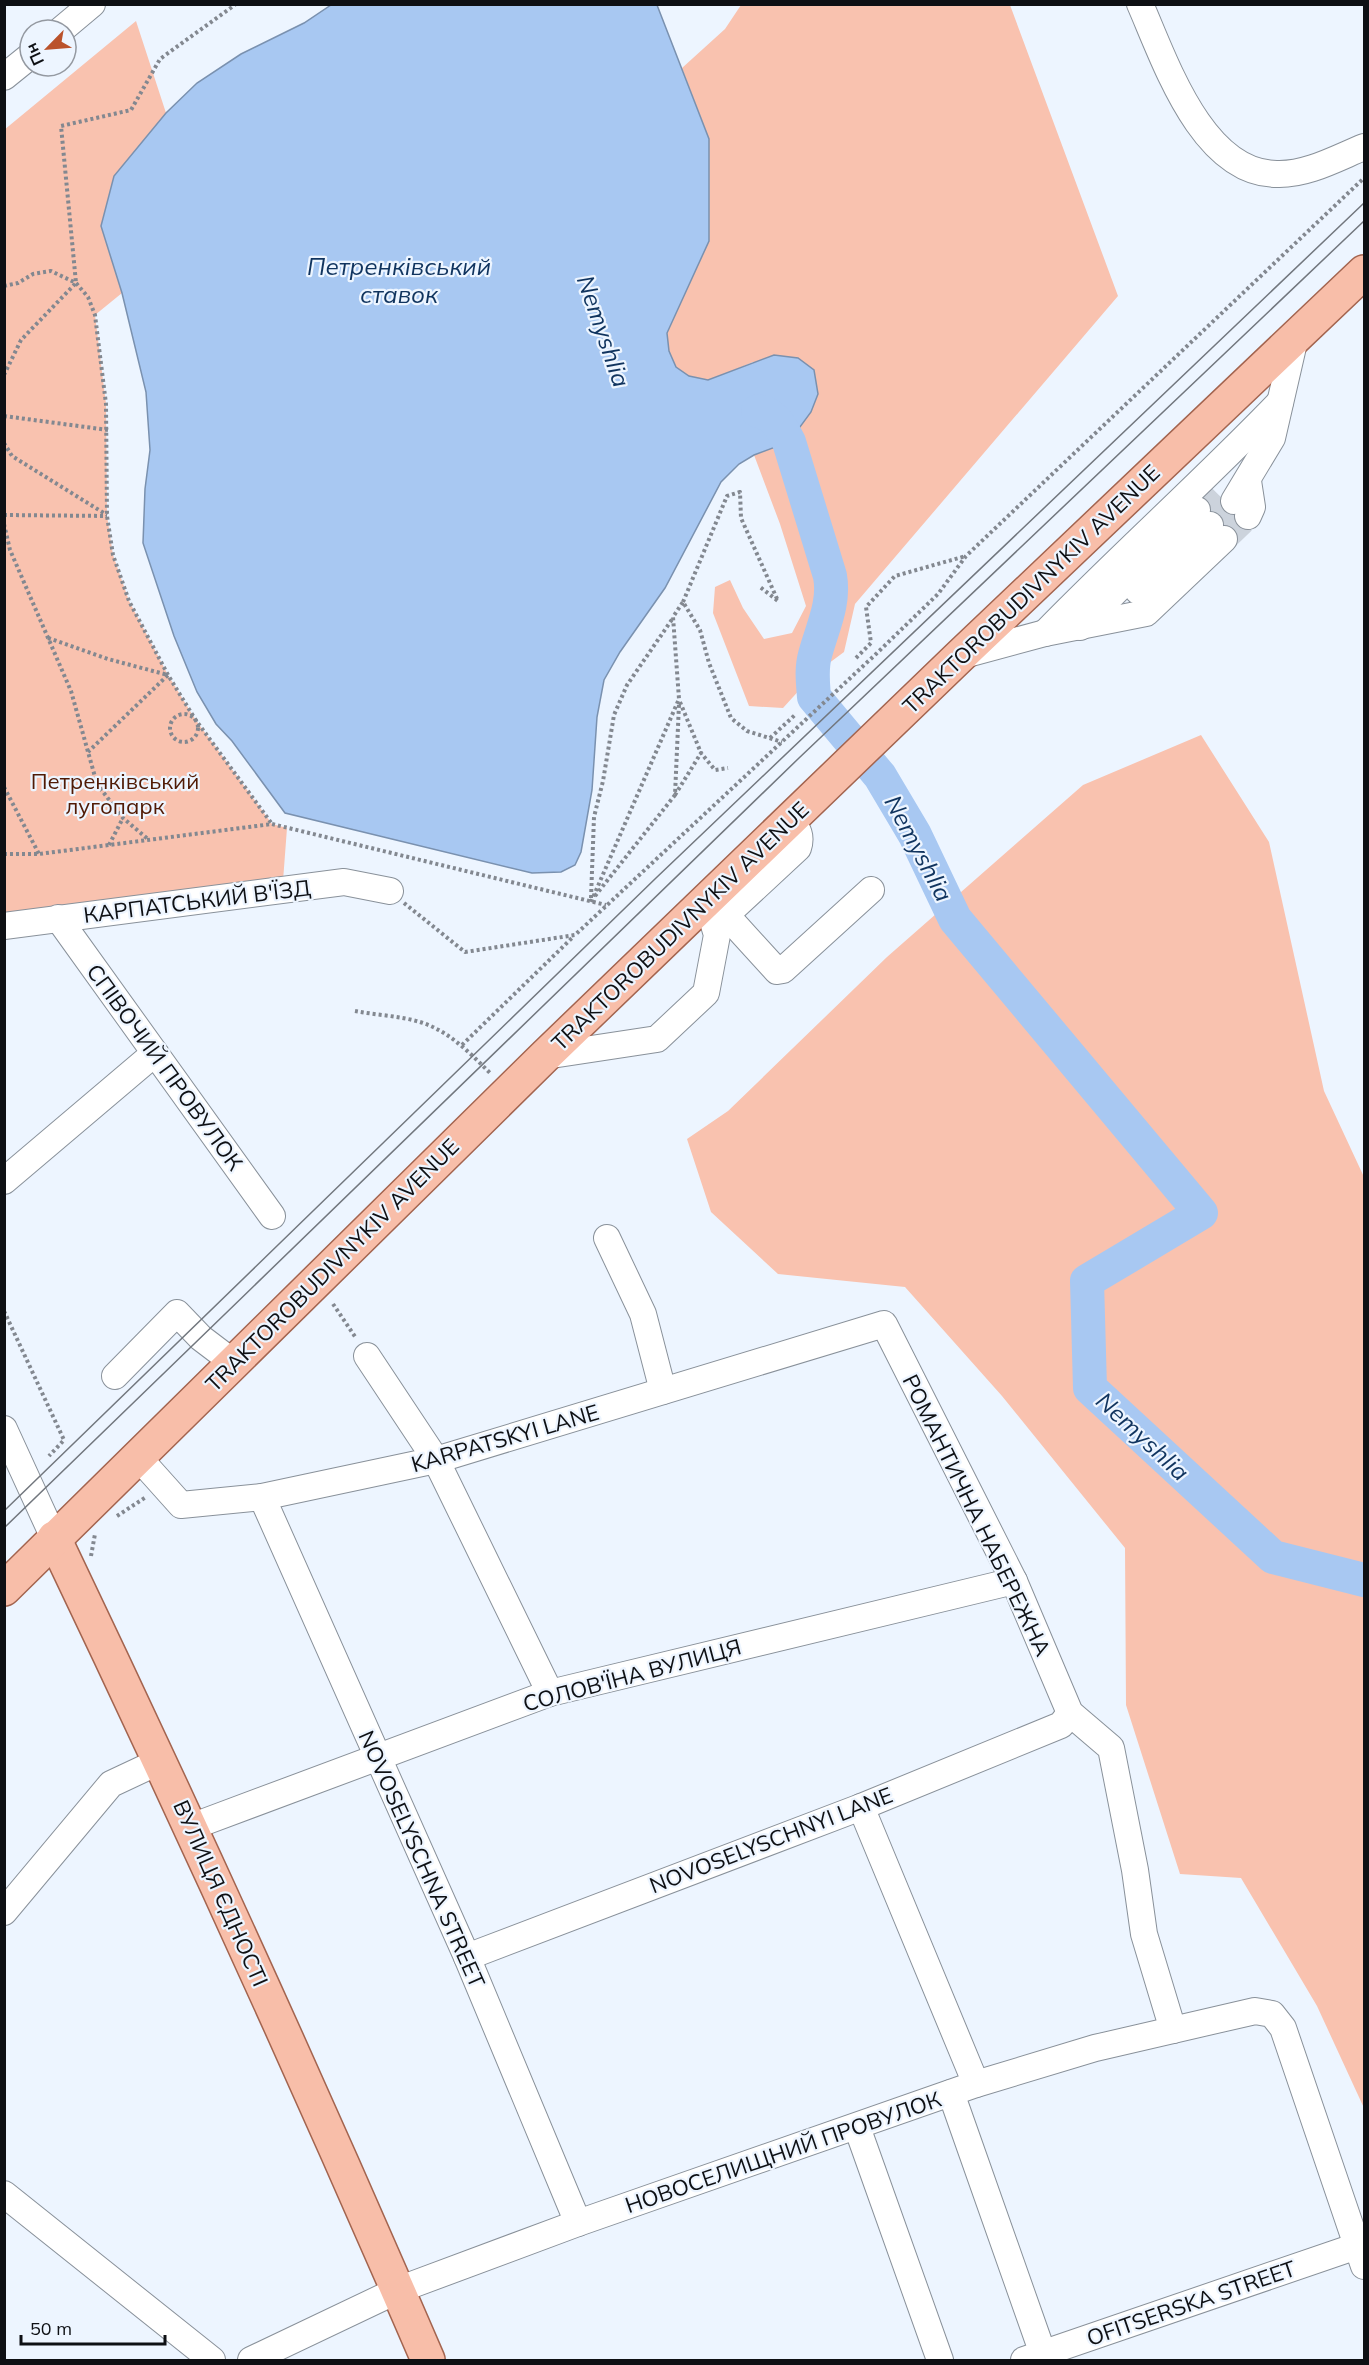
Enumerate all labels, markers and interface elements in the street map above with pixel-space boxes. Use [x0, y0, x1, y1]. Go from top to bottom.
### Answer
north arrow [18, 18, 78, 78]
text: Пн [21, 40, 48, 69]
water label: Петренківський ставок [307, 251, 491, 309]
water label: Nemyshlia [571, 271, 637, 391]
street label: TRAKTOROBUDIVNYKIV AVENUE [896, 458, 1166, 720]
park label: Петренківський лугопарк [31, 767, 199, 820]
water label: Nemyshlia [878, 790, 960, 906]
street label: TRAKTOROBUDIVNYKIV AVENUE [545, 795, 815, 1057]
street label: КАРПАТСЬКИЙ В'ЇЗД [82, 873, 313, 929]
street label: СПІВОЧИЙ ПРОВУЛОК [81, 958, 250, 1176]
street label: TRAKTOROBUDIVNYKIV AVENUE [199, 1132, 465, 1398]
street label: РОМАНТИЧНА НАБЕРЕЖНА [897, 1370, 1057, 1660]
water label: Nemyshlia [1090, 1385, 1196, 1487]
street label: KARPATSKYI LANE [408, 1398, 602, 1478]
street label: СОЛОВ'ЇНА ВУЛИЦЯ [520, 1632, 744, 1718]
street label: NOVOSELYSCHNA STREET [353, 1726, 491, 1992]
street label: NOVOSELYSCHNYI LANE [645, 1781, 897, 1899]
street label: ВУЛИЦЯ ЄДНОСТІ [167, 1795, 275, 1991]
street label: НОВОСЕЛИЩНИЙ ПРОВУЛОК [621, 2085, 945, 2219]
street label: OFITSERSKA STREET [1083, 2254, 1299, 2352]
scale bar [21, 2308, 165, 2346]
text: 50 m [30, 2317, 72, 2340]

